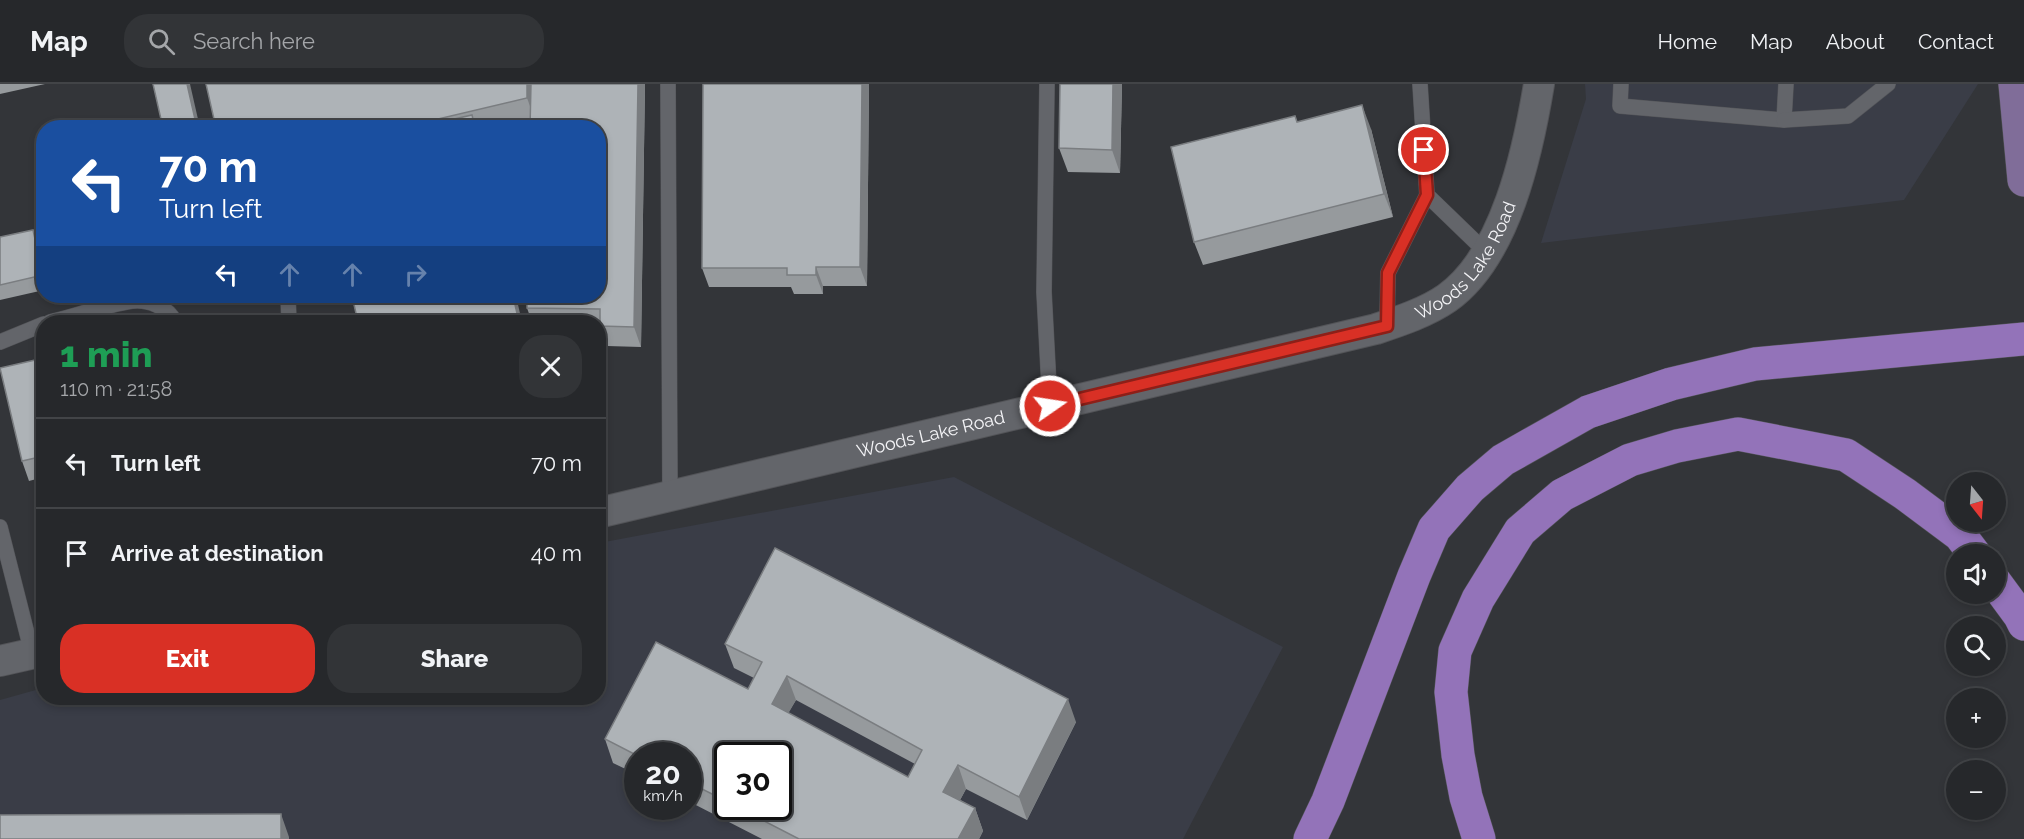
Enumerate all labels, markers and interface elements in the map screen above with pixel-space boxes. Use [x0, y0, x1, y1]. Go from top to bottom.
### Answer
search box [124, 14, 544, 68]
text: Map [30, 25, 88, 58]
icon: search [145, 25, 178, 58]
text: Search here [193, 28, 315, 54]
text: Home [1658, 29, 1717, 54]
text: Map [1750, 29, 1793, 54]
text: About [1826, 29, 1885, 54]
text: Contact [1918, 29, 1994, 54]
pin [1398, 124, 1449, 175]
icon: arrive [1407, 133, 1440, 166]
text: 70 m [159, 143, 258, 192]
icon: left [60, 144, 138, 222]
text: Turn left [159, 193, 262, 224]
street label: Woods Lake Road [1412, 198, 1520, 324]
icon: left [210, 258, 243, 291]
icon: ahead [273, 258, 306, 291]
icon: ahead [336, 258, 369, 291]
icon: right [399, 258, 432, 291]
text: 1 min [60, 333, 152, 375]
button: close [519, 335, 582, 398]
position arrow [1018, 374, 1082, 438]
text: 110 m · 21:58 [60, 377, 172, 401]
street label: Woods Lake Road [855, 406, 1007, 461]
icon: left [60, 447, 93, 480]
text: Turn left [111, 450, 201, 476]
text: 70 m [531, 450, 582, 476]
north arrow [1946, 472, 2006, 532]
map controls [1946, 472, 2006, 820]
icon: arrive [60, 537, 93, 570]
text: Arrive at destination [111, 540, 324, 566]
text: 40 m [531, 540, 582, 566]
button: sound [1946, 544, 2006, 604]
button: search [1946, 616, 2006, 676]
button: Exit [60, 624, 315, 693]
button: Share [327, 624, 582, 693]
button: + [1946, 688, 2006, 748]
speed limit sign: 30 [714, 742, 792, 820]
text: 20 [645, 756, 681, 791]
button: − [1946, 760, 2006, 820]
text: km/h [643, 787, 683, 805]

